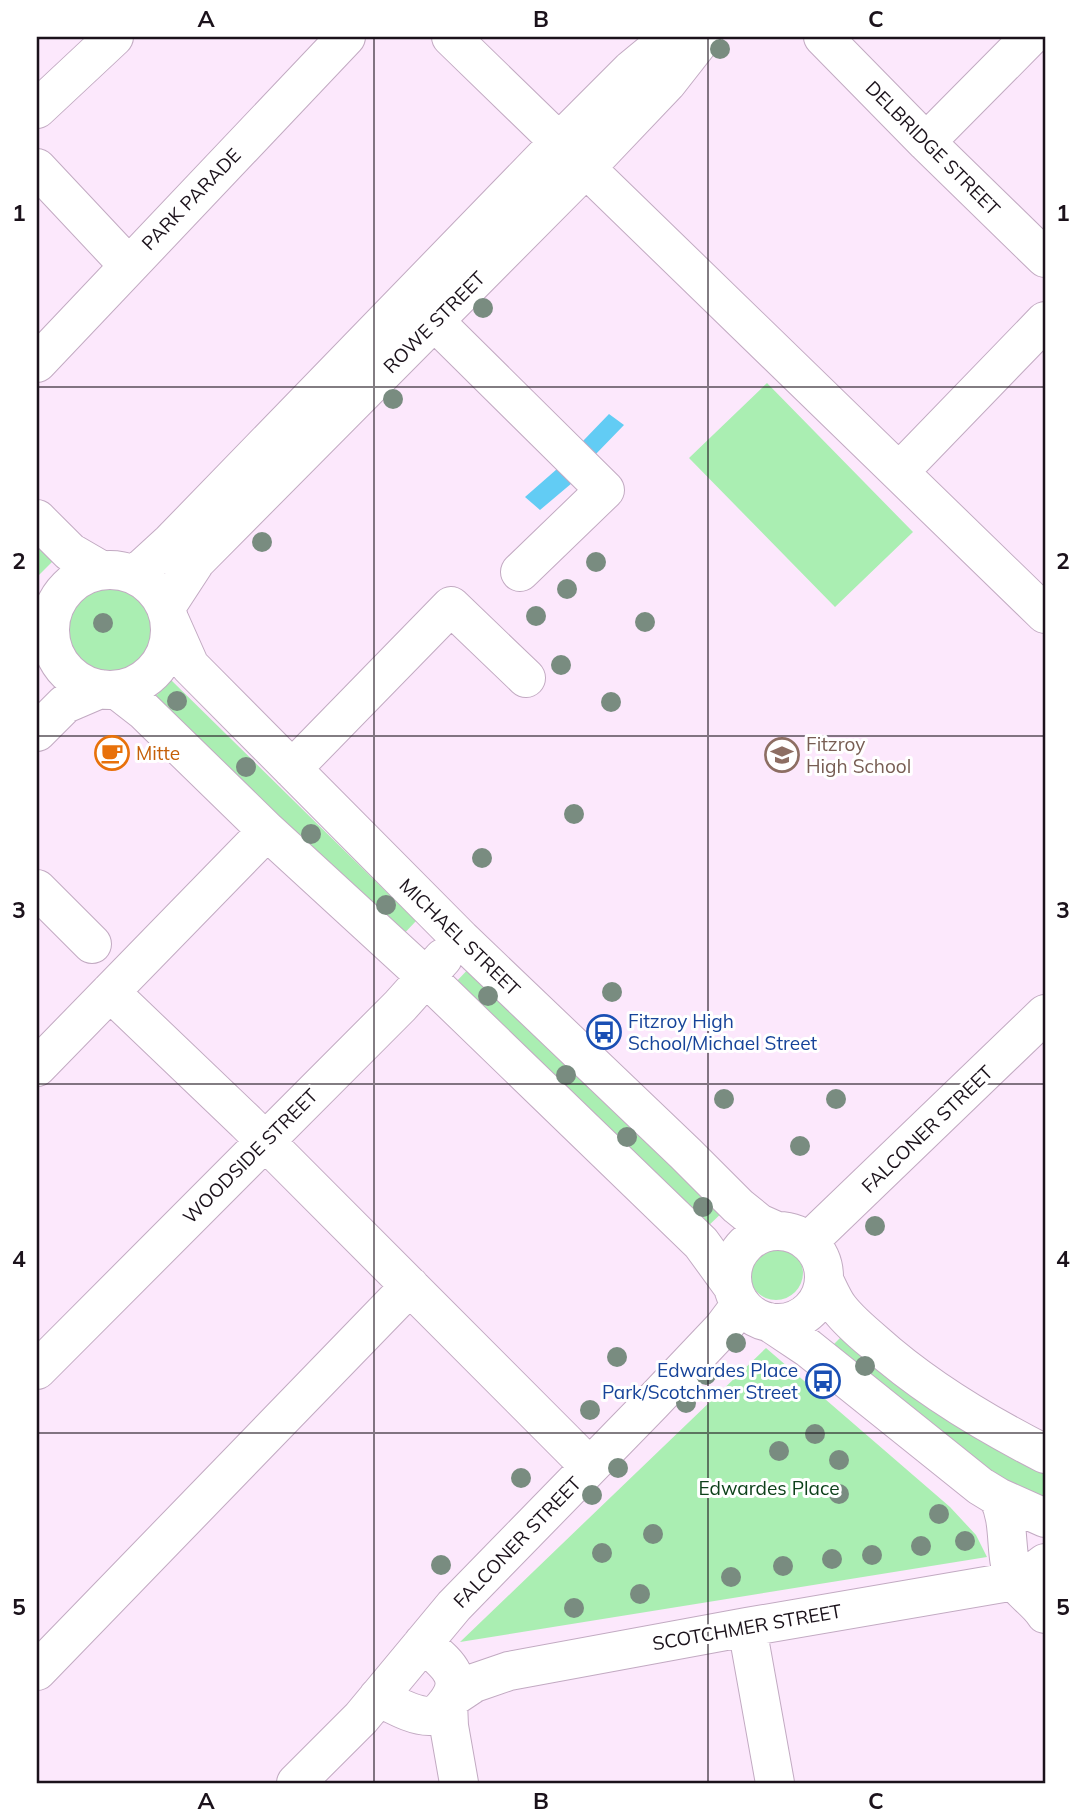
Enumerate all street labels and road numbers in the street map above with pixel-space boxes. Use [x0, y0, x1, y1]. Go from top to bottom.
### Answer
street label: DELBRIDGE STREET [861, 76, 1006, 221]
street label: PARK PARADE [136, 143, 246, 255]
street label: ROWE STREET [378, 266, 490, 378]
street label: MICHAEL STREET [394, 873, 526, 1001]
street label: FALCONER STREET [856, 1060, 998, 1198]
street label: WOODSIDE STREET [177, 1083, 323, 1229]
street label: FALCONER STREET [448, 1471, 586, 1613]
street label: SCOTCHMER STREET [650, 1598, 844, 1655]

